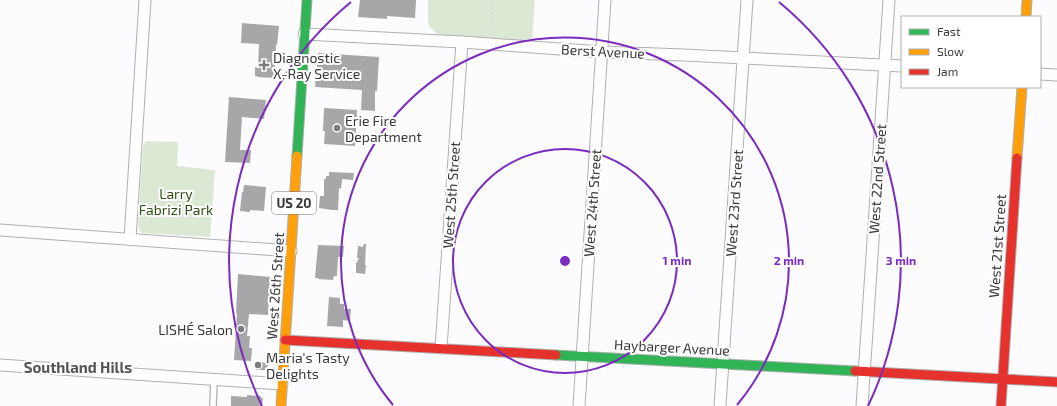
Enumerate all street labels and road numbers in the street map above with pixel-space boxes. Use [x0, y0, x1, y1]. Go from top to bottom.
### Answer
street label: Berst Avenue [561, 40, 645, 62]
street label: West 22nd Street [865, 124, 889, 234]
street label: West 25th Street [439, 141, 463, 249]
street label: West 24th Street [580, 148, 604, 258]
street label: West 23rd Street [722, 149, 746, 257]
road number: US 20 [272, 192, 316, 214]
street label: West 21st Street [985, 194, 1009, 298]
street label: West 26th Street [263, 232, 287, 340]
street label: Haybarger Avenue [614, 335, 730, 359]

